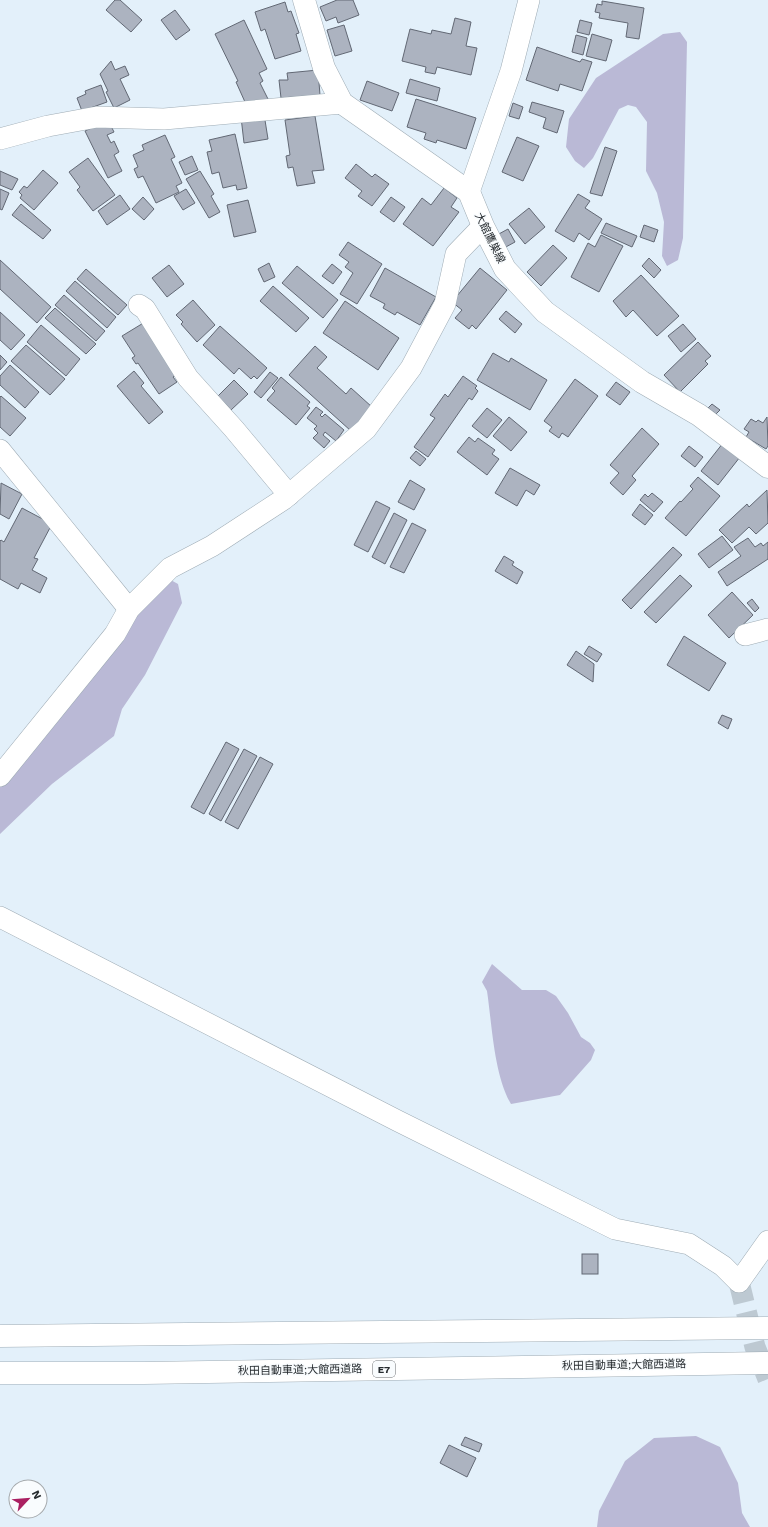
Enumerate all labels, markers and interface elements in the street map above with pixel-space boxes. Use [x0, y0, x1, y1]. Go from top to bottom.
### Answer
street label: 大館鷹巣線 [472, 210, 508, 266]
street label: 秋田自動車道;大館西道路 [562, 1357, 686, 1373]
road number: E7 [373, 1361, 395, 1377]
street label: 秋田自動車道;大館西道路 [238, 1362, 362, 1378]
north arrow [8, 1479, 48, 1519]
text: N [29, 1488, 44, 1501]

